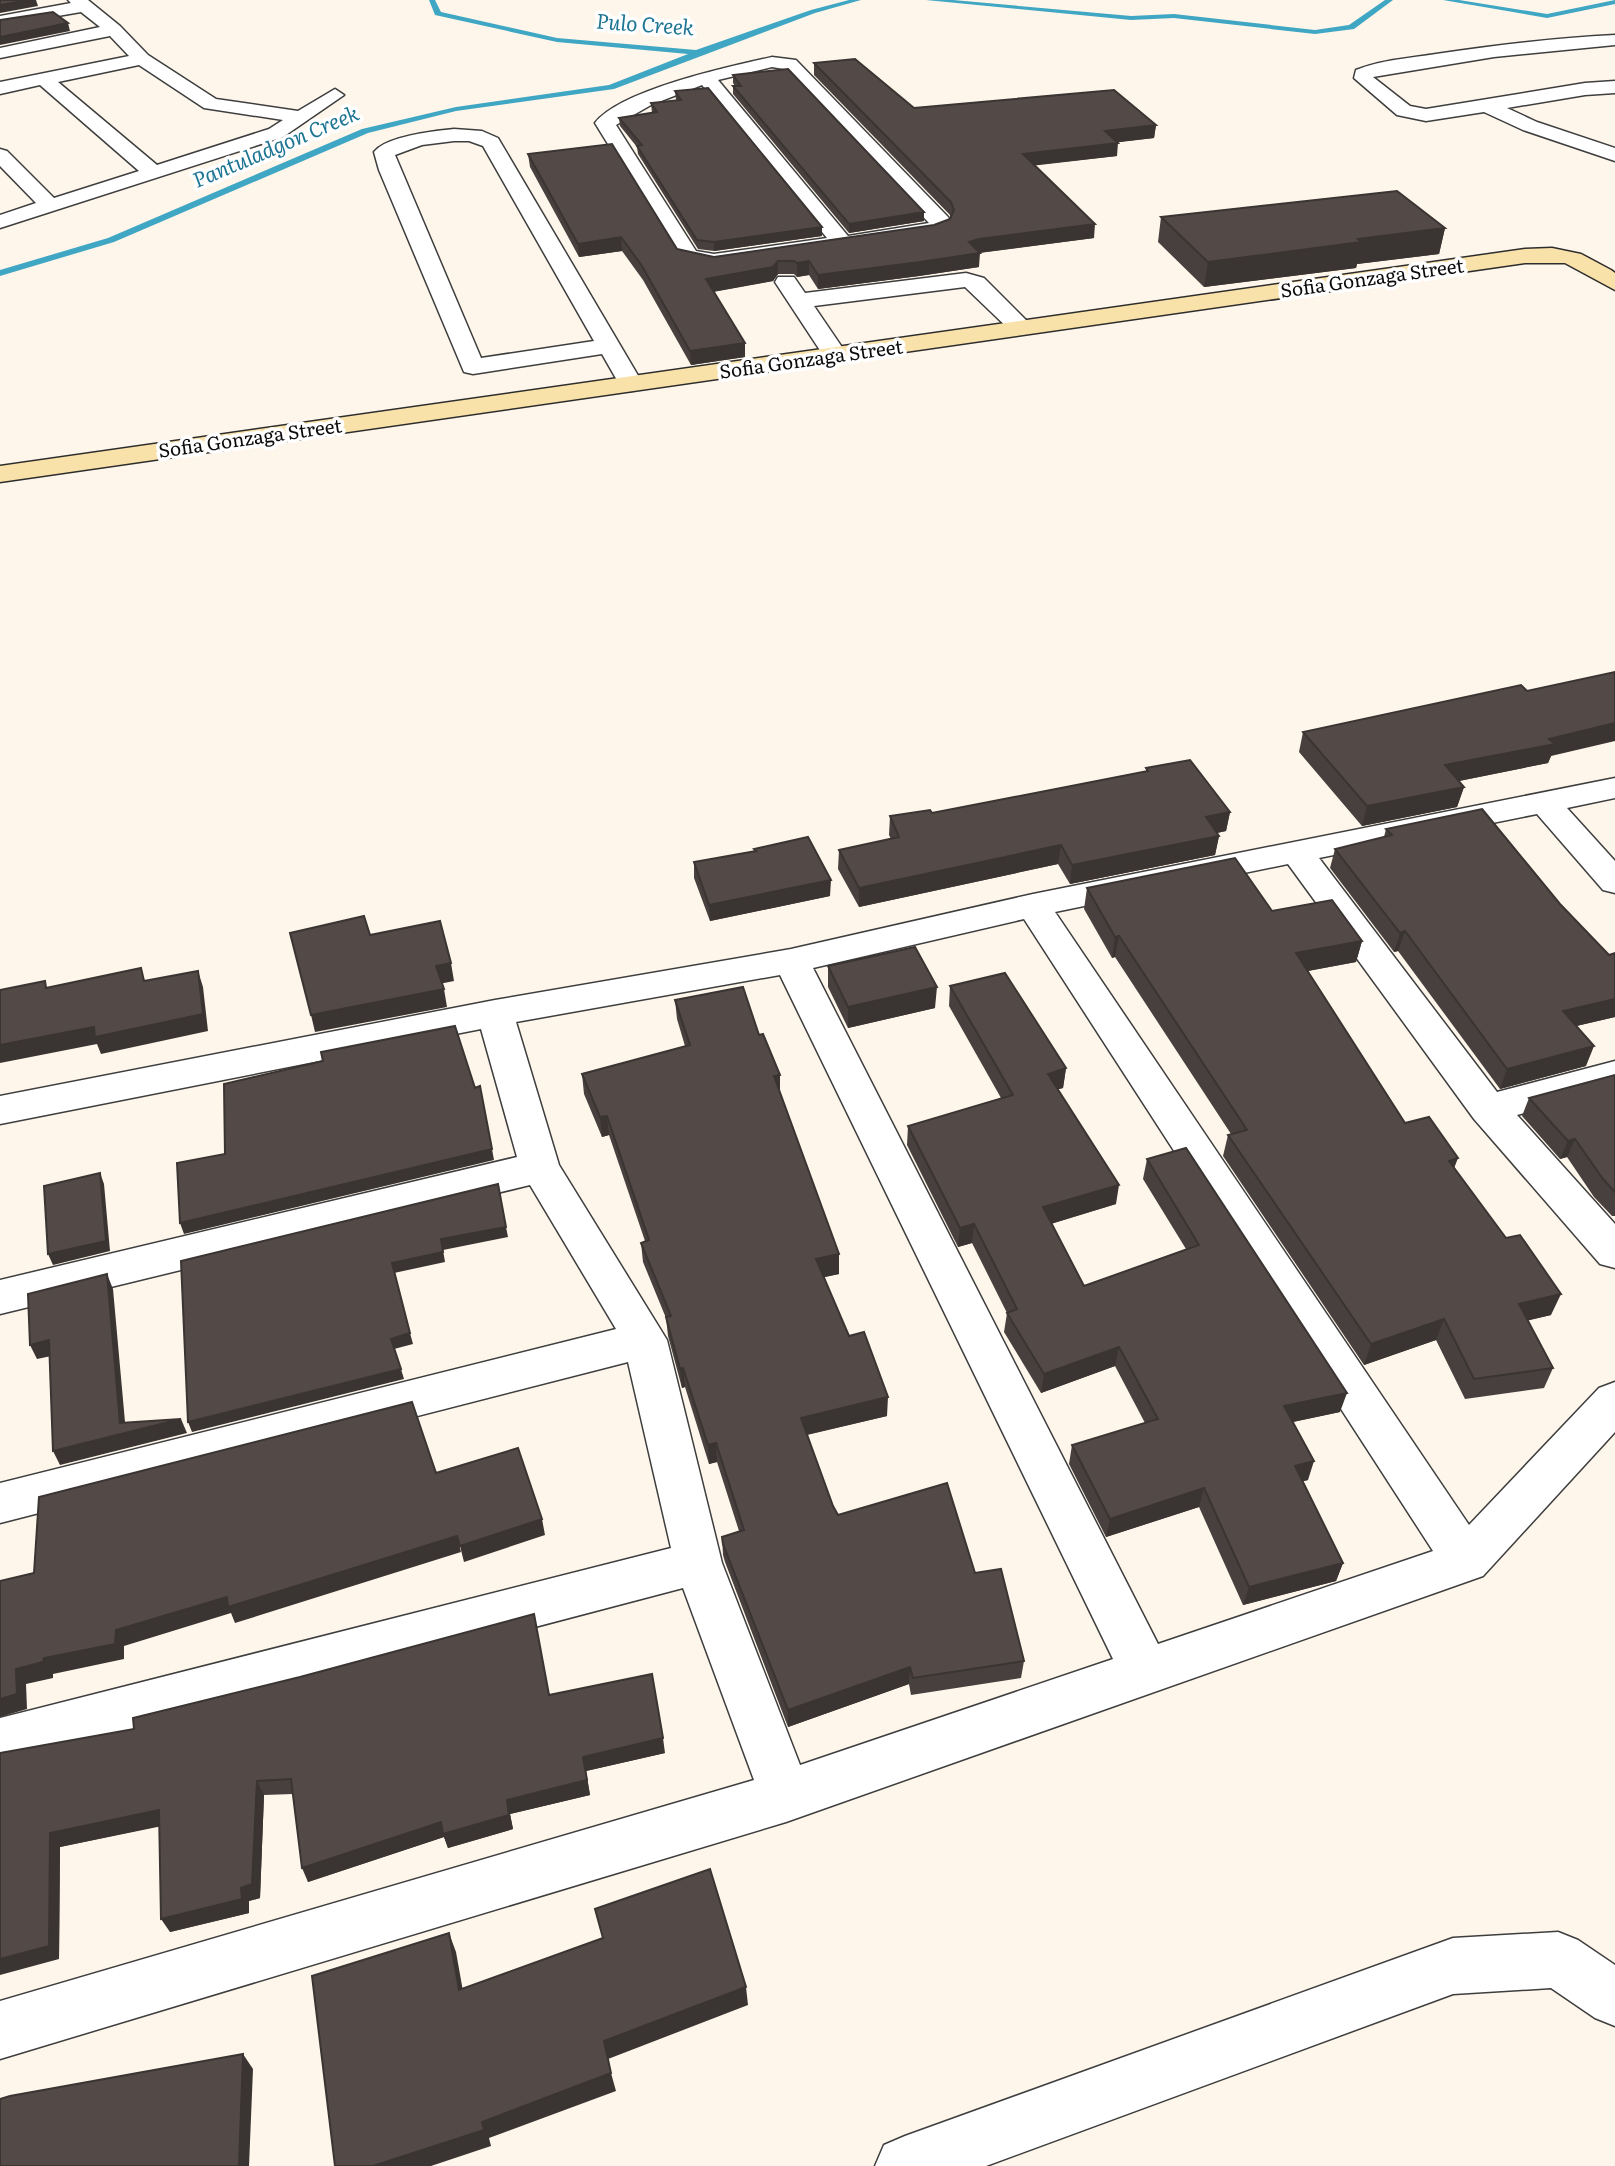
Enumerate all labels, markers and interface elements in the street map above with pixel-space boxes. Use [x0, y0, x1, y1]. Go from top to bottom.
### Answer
water label: Pulo Creek [595, 4, 696, 41]
water label: Pantuladgon Creek [187, 95, 363, 194]
street label: Sofia Gonzaga Street [1278, 250, 1466, 304]
street label: Sofia Gonzaga Street [717, 331, 905, 385]
street label: Sofia Gonzaga Street [156, 410, 344, 464]

